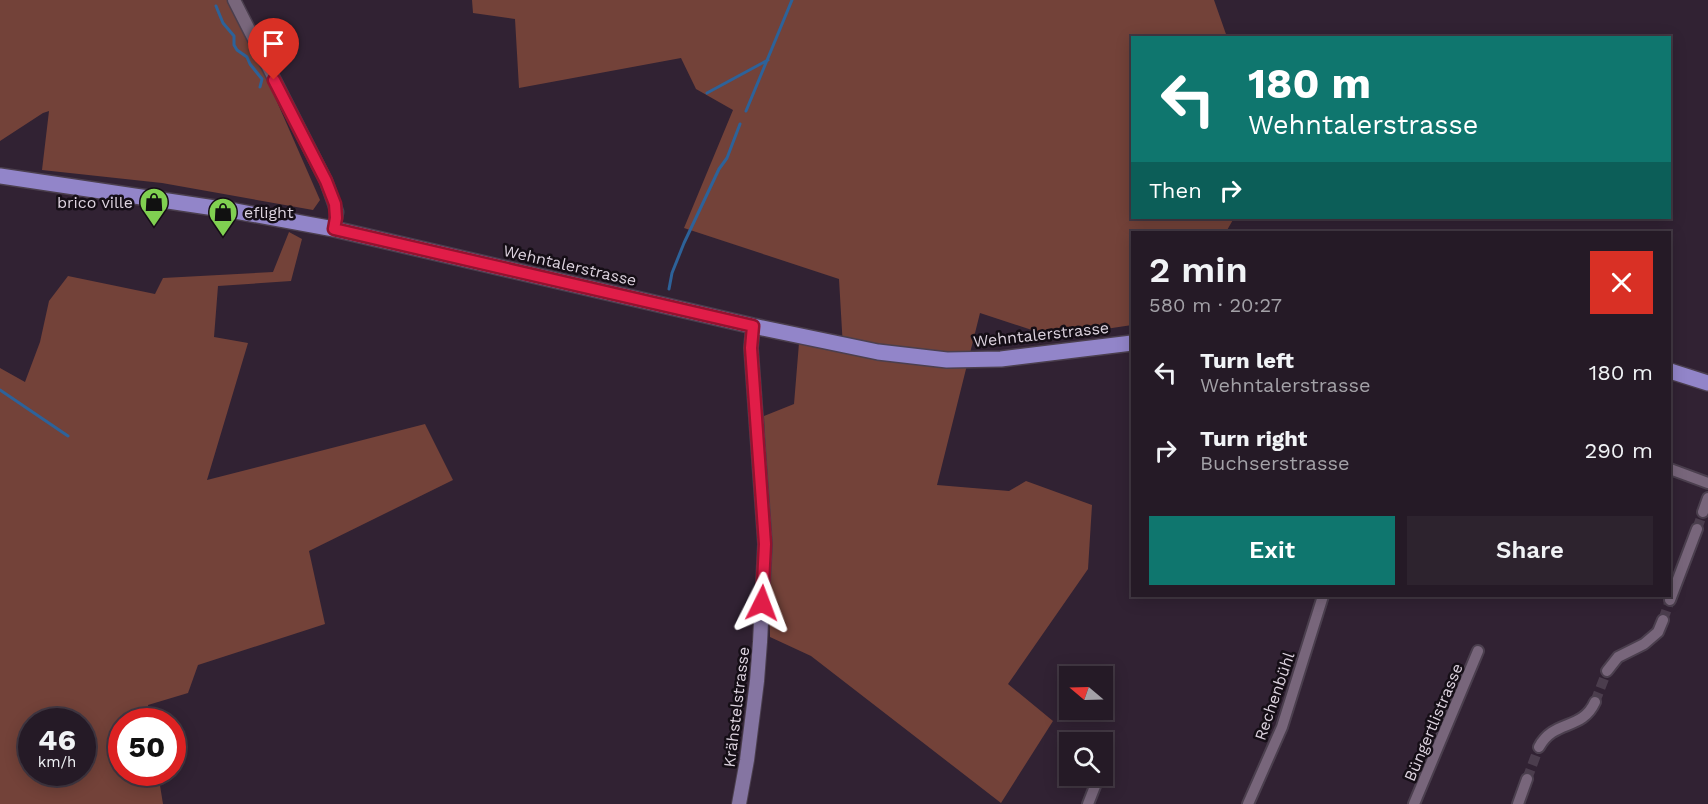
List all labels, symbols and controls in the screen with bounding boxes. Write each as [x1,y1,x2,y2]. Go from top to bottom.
pin [248,18,299,80]
icon: arrive [257,27,290,60]
text: 180 m [1248,59,1371,108]
icon: left [1149,60,1227,138]
text: Wehntalerstrasse [1248,109,1478,141]
icon: right [1214,174,1247,207]
text: Then [1149,178,1202,203]
shop icon: brico ville [138,186,170,228]
place label: brico ville [57,193,133,212]
shop icon: eflight [207,196,239,238]
place label: eflight [244,203,294,222]
street label: Wehntalerstrasse [501,241,638,290]
text: 2 min [1149,249,1248,291]
button: close [1590,251,1653,314]
text: 580 m · 20:27 [1149,293,1282,317]
street label: Wehntalerstrasse [972,318,1110,351]
text: Turn left [1200,348,1294,373]
icon: left [1149,356,1182,389]
text: 180 m [1589,360,1653,385]
text: Wehntalerstrasse [1200,373,1371,397]
text: Turn right [1200,426,1307,451]
icon: right [1149,434,1182,467]
text: 290 m [1584,438,1653,463]
text: Buchserstrasse [1200,451,1350,475]
button: Exit [1149,516,1395,585]
button: Share [1407,516,1653,585]
position arrow [730,571,794,635]
street label: Krähstelstrasse [720,646,753,769]
street label: Rechenbühl [1250,649,1299,743]
street label: Büngertlistrasse [1400,660,1467,784]
north arrow [1059,666,1113,720]
map controls [1059,666,1113,786]
speed limit sign: 50 [108,708,186,786]
text: 46 [38,722,76,757]
button: search [1059,732,1113,786]
text: km/h [38,753,76,771]

